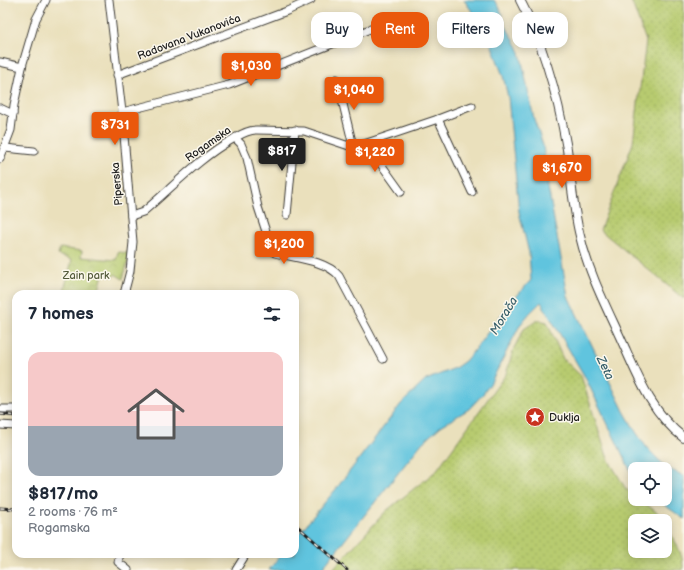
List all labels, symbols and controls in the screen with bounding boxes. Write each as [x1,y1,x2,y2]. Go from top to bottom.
street label: Radovana Vukanovića [136,11,242,63]
chip: Buy [311,12,363,48]
chip: Rent [371,12,429,48]
chip: Filters [437,12,504,48]
chip: New [512,12,568,48]
pin: $1,030 [218,53,284,87]
text: $1,030 [231,58,271,74]
pin: $1,040 [321,77,387,111]
text: $1,040 [334,82,374,98]
pin: $731 [91,112,139,146]
text: $731 [101,117,129,133]
street label: Rogamska [183,124,233,164]
pin: $817 [258,138,306,172]
pin: $1,220 [342,139,408,173]
text: $817 [267,143,297,159]
text: $1,220 [355,144,395,160]
pin: $1,670 [529,155,595,189]
text: $1,670 [542,160,582,176]
street label: Piperska [109,162,125,206]
pin: $1,200 [251,231,317,265]
text: $1,200 [264,236,304,252]
park label: Zain park [62,269,110,282]
water label: Morača [487,294,521,338]
icon: filters [261,303,283,325]
text: 7 homes [28,304,94,324]
water label: Zeta [592,353,617,382]
icon: home [120,378,192,450]
place icon: Duklja [524,406,546,428]
place label: Duklja [549,411,580,424]
map controls [628,462,672,558]
button: locate [628,462,672,506]
text: $817/mo [28,484,98,504]
text: 2 rooms · 76 m² [28,504,118,520]
button: layers [628,514,672,558]
text: Rogamska [28,520,90,536]

